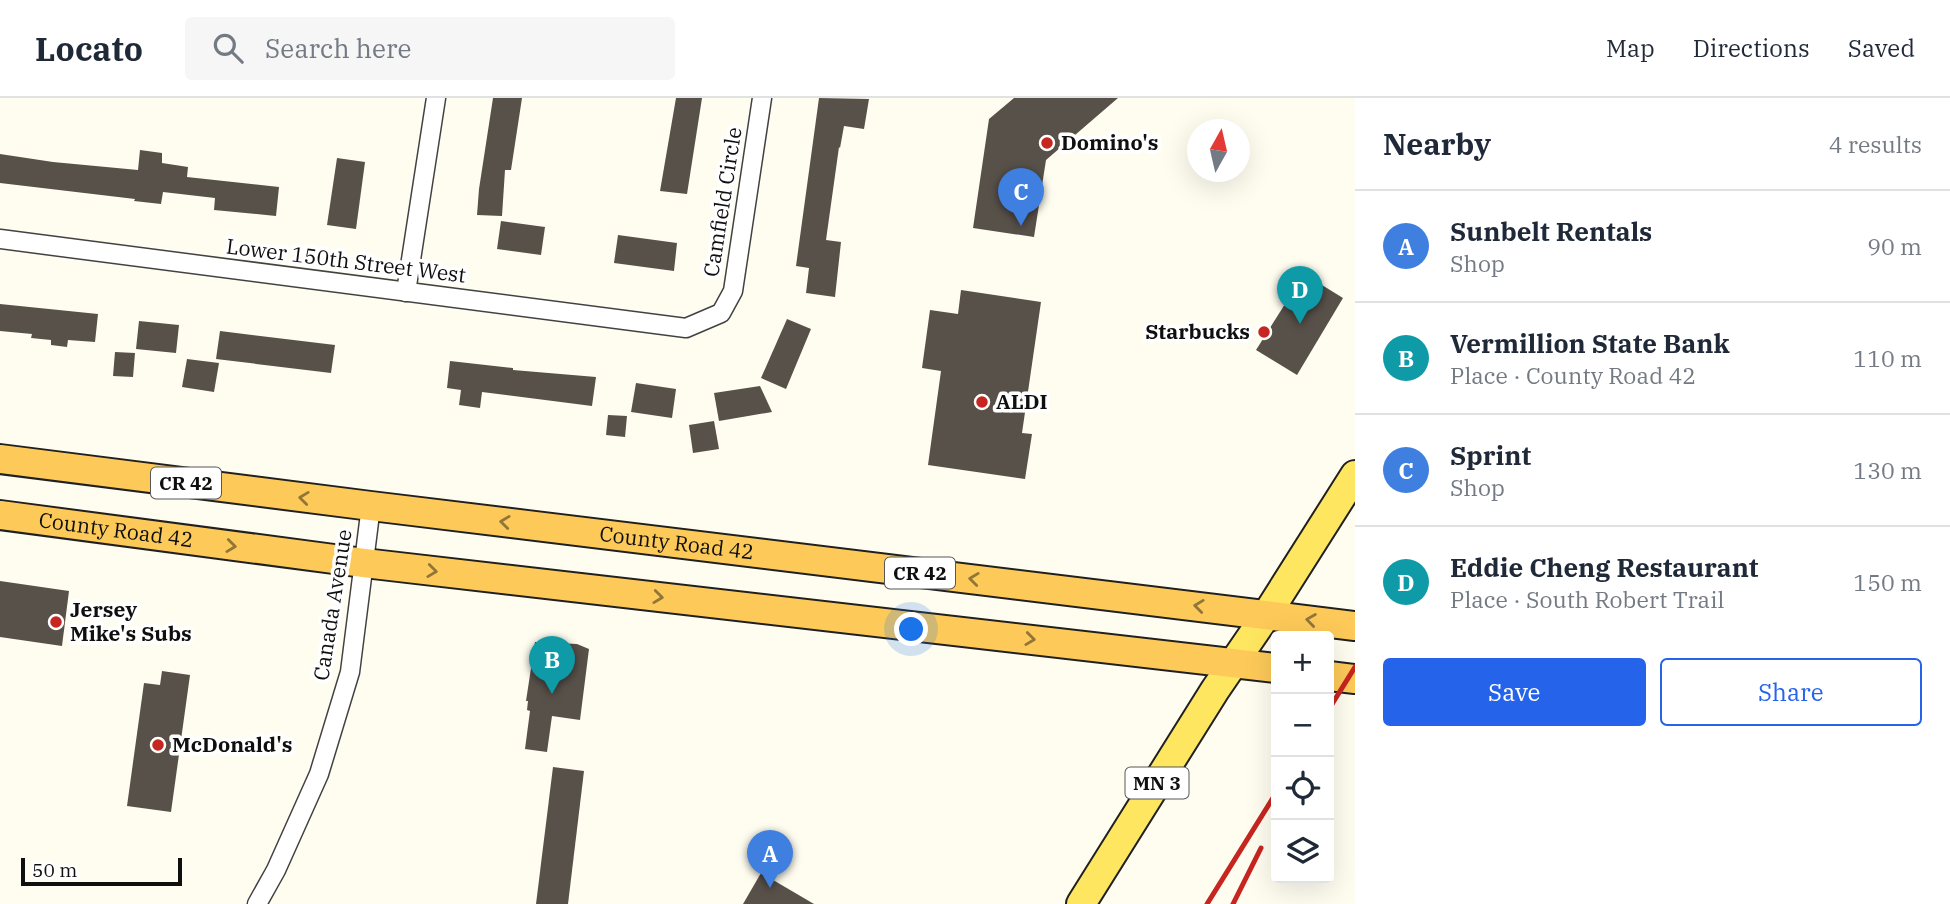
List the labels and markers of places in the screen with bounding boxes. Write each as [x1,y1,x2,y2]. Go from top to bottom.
place label: Domino's [1061,128,1158,156]
marker: Domino's [1039,135,1055,151]
pin: C [998,168,1044,226]
pin: D [1277,266,1323,324]
place label: Starbucks [1145,317,1250,345]
marker: Starbucks [1256,324,1272,340]
place label: ALDI [996,387,1048,415]
marker: ALDI [974,394,990,410]
place label: Jersey Mike's Subs [70,595,192,647]
marker: Jersey Mike's Subs [48,614,64,630]
pin: B [529,636,575,694]
place label: McDonald's [172,730,292,758]
marker: McDonald's [150,737,166,753]
pin: A [747,830,793,888]

